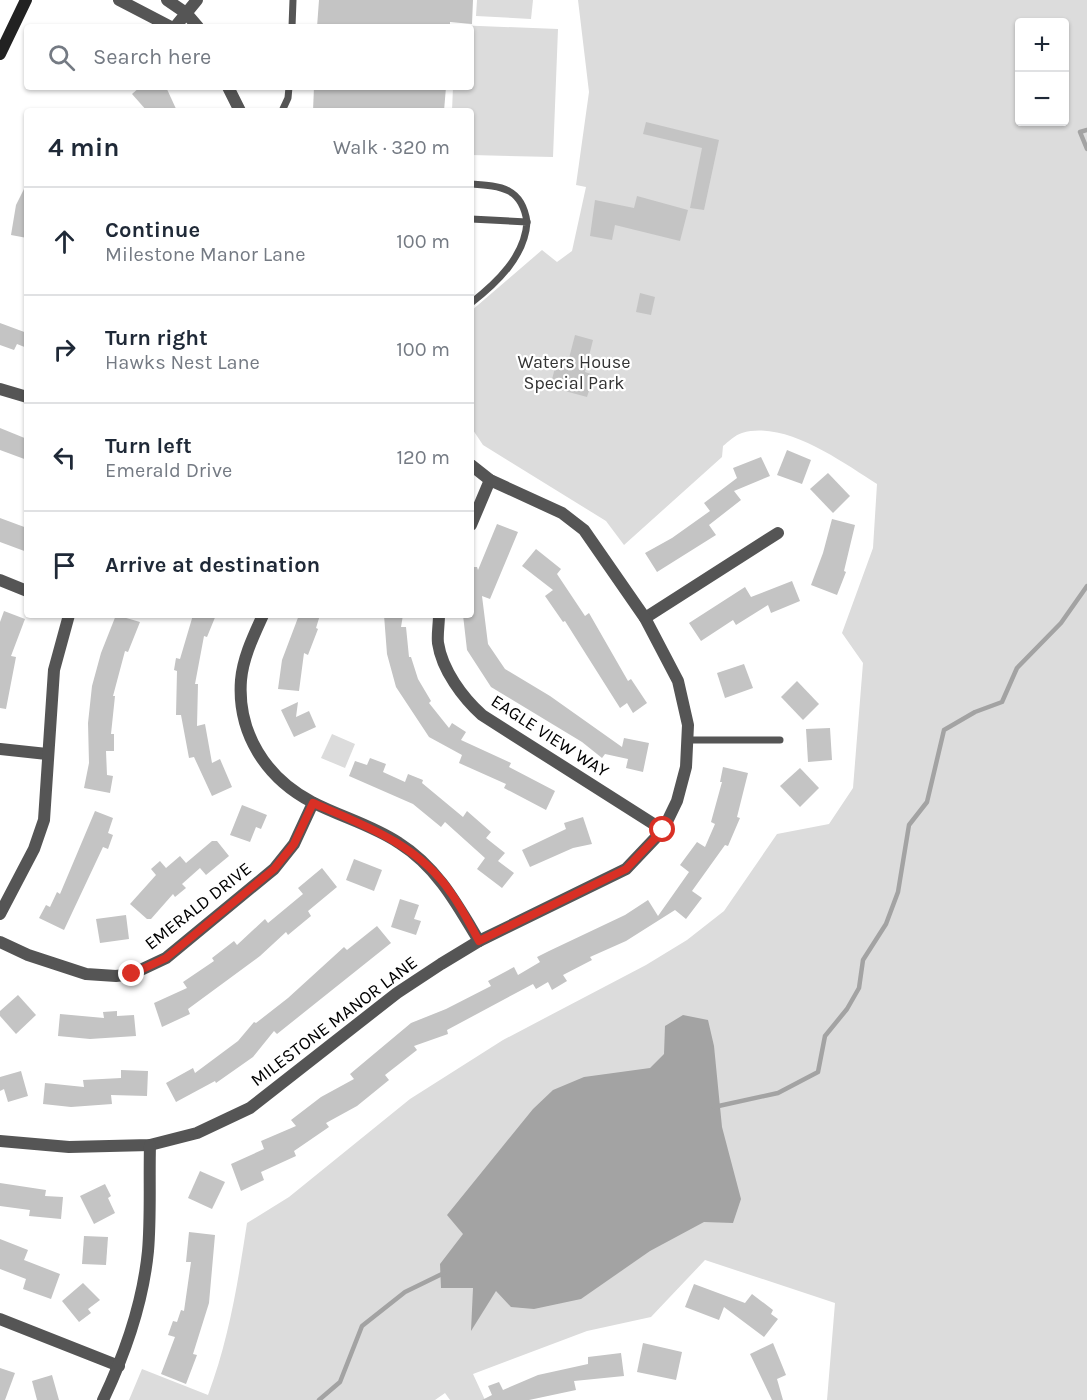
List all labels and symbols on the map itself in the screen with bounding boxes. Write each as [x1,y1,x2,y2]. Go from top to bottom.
park label: Waters House Special Park [517,351,631,394]
street label: EAGLE VIEW WAY [487,690,613,782]
route start [649,816,675,842]
street label: EMERALD DRIVE [140,857,256,955]
street label: MILESTONE MANOR LANE [246,951,422,1091]
route end [118,960,144,986]

